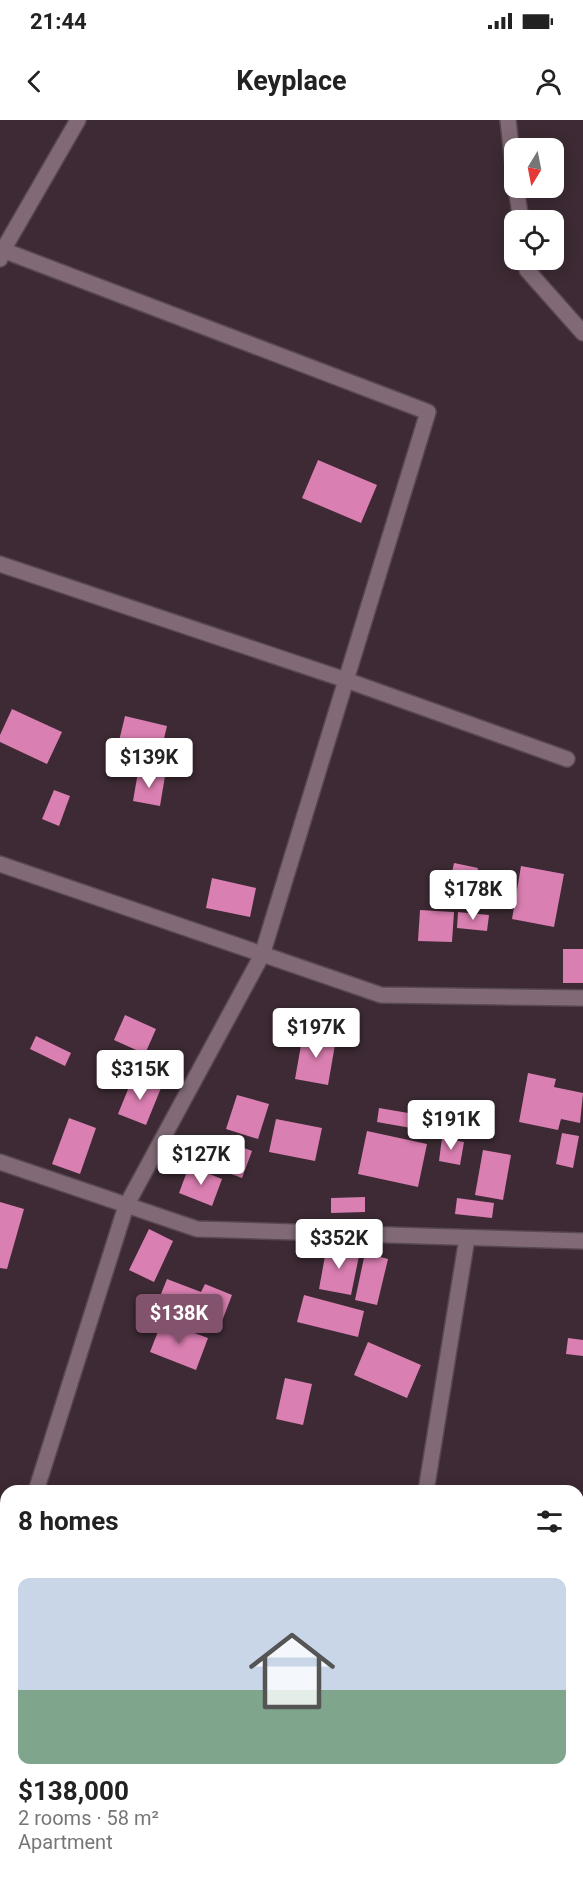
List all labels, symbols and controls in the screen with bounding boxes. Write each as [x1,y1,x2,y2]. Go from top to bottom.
text: 21:44 [30,9,87,34]
icon: back [18,65,51,98]
text: Keyplace [236,65,347,97]
icon: person [532,65,565,98]
north arrow [504,138,564,198]
map controls [504,138,564,270]
button: locate [504,210,564,270]
pin: $139K [107,738,191,789]
text: $139K [120,745,178,769]
pin: $178K [431,870,515,921]
text: $178K [444,877,502,901]
pin: $197K [274,1008,358,1059]
text: $197K [287,1015,345,1039]
pin: $315K [98,1050,182,1101]
text: $315K [111,1057,169,1081]
pin: $191K [409,1100,493,1151]
text: $191K [422,1107,480,1131]
pin: $127K [159,1135,243,1186]
text: $127K [172,1142,230,1166]
pin: $352K [297,1219,381,1270]
text: $352K [310,1226,368,1250]
pin: $138K [137,1294,221,1345]
text: $138K [150,1301,208,1325]
icon: filters [533,1505,566,1538]
text: 8 homes [18,1506,119,1536]
icon: home [238,1617,346,1725]
text: $138,000 [18,1776,129,1806]
text: 2 rooms · 58 m² [18,1806,159,1830]
text: Apartment [18,1830,113,1854]

